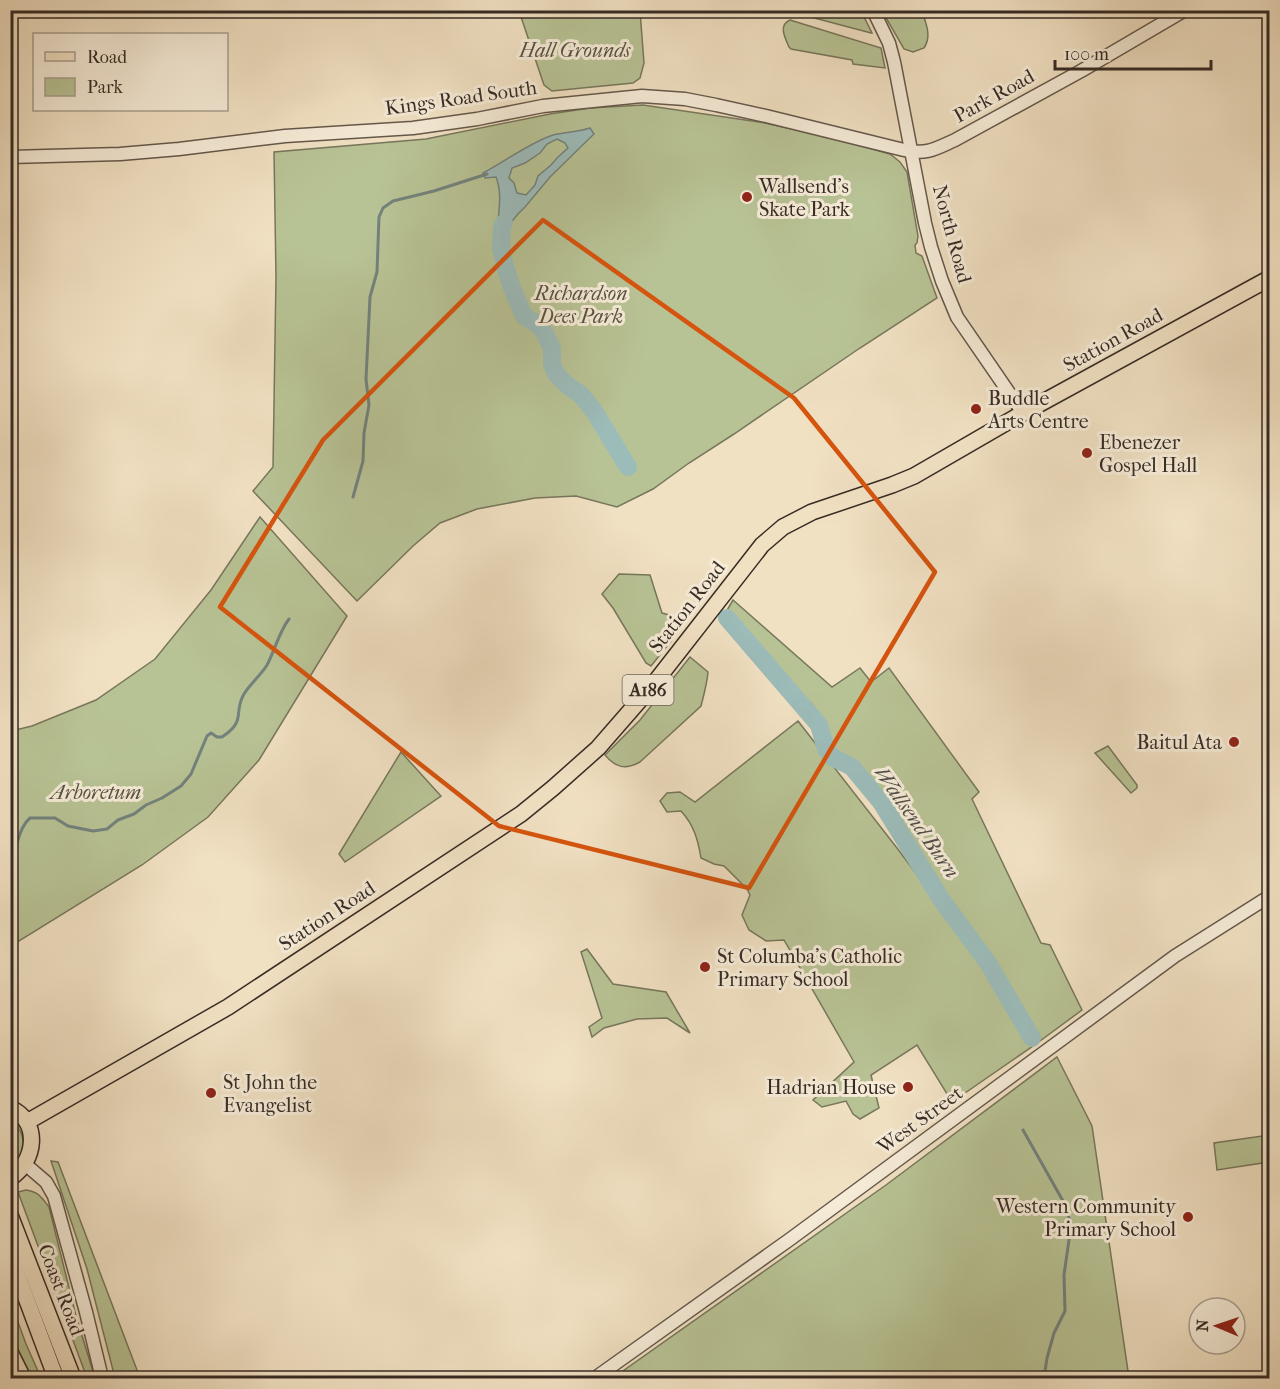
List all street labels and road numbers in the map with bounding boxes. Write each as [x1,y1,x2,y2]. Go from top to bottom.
street label: Park Road [950,64,1039,128]
street label: Kings Road South [384,76,539,120]
street label: North Road [928,182,976,287]
street label: Station Road [1059,303,1168,377]
street label: Station Road [644,556,731,657]
road number: A186 [622,675,674,705]
street label: Station Road [275,876,380,956]
street label: West Street [872,1081,967,1159]
street label: Coast Road [33,1241,89,1340]

